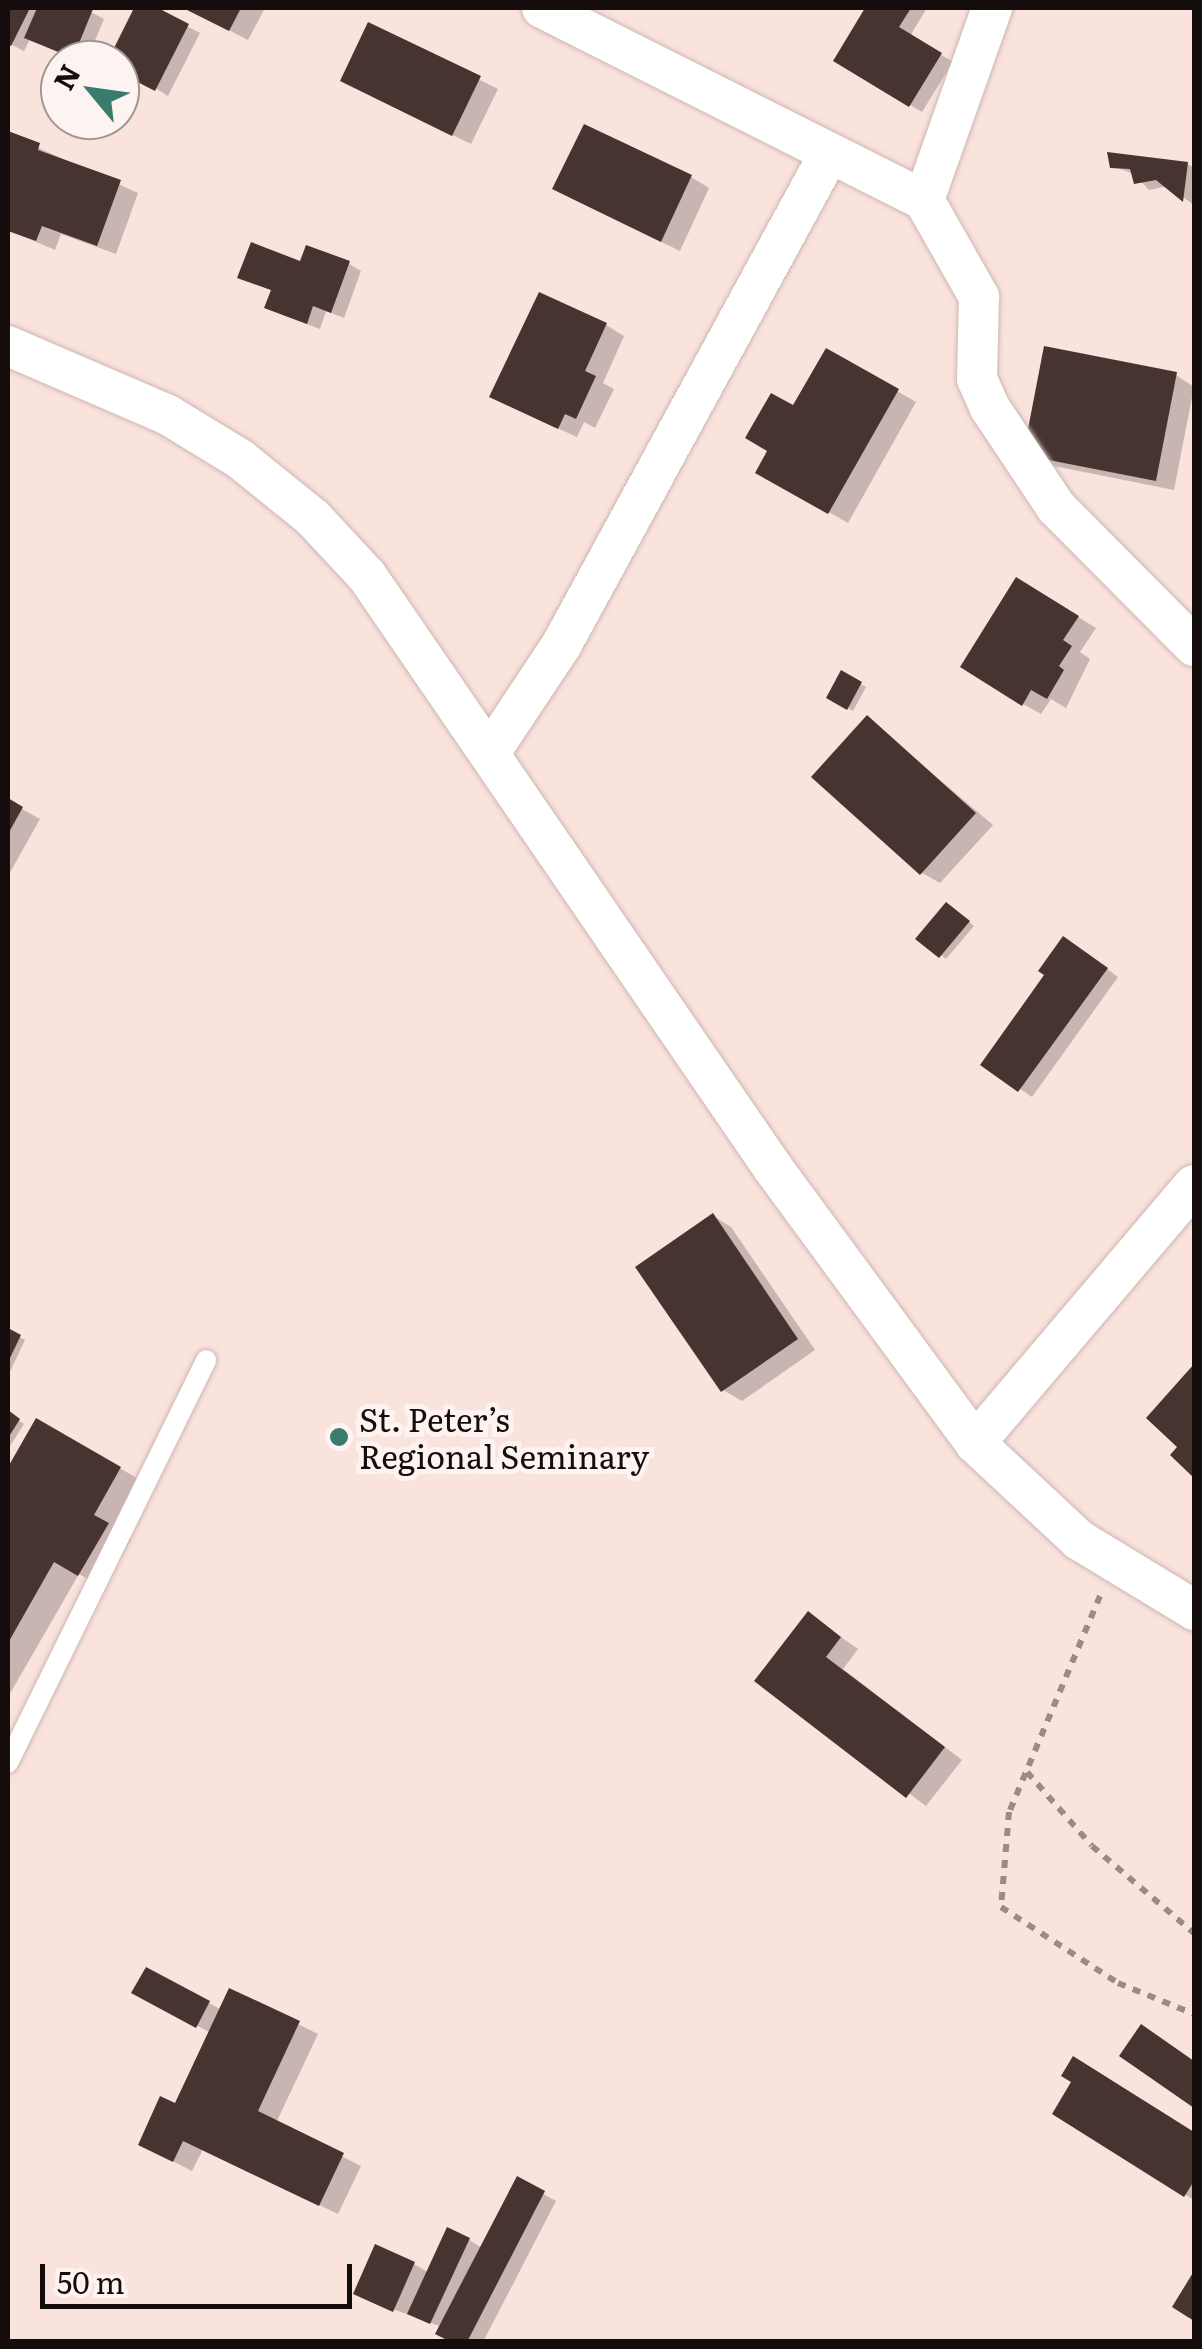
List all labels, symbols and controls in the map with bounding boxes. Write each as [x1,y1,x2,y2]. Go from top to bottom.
north arrow [40,40,140,140]
text: N [41,56,90,97]
place label: St. Peter’s Regional Seminary [359,1400,649,1475]
marker: St. Peter’s Regional Seminary [328,1426,350,1448]
scale bar [45,2244,358,2306]
text: 50 m [57,2259,125,2303]

